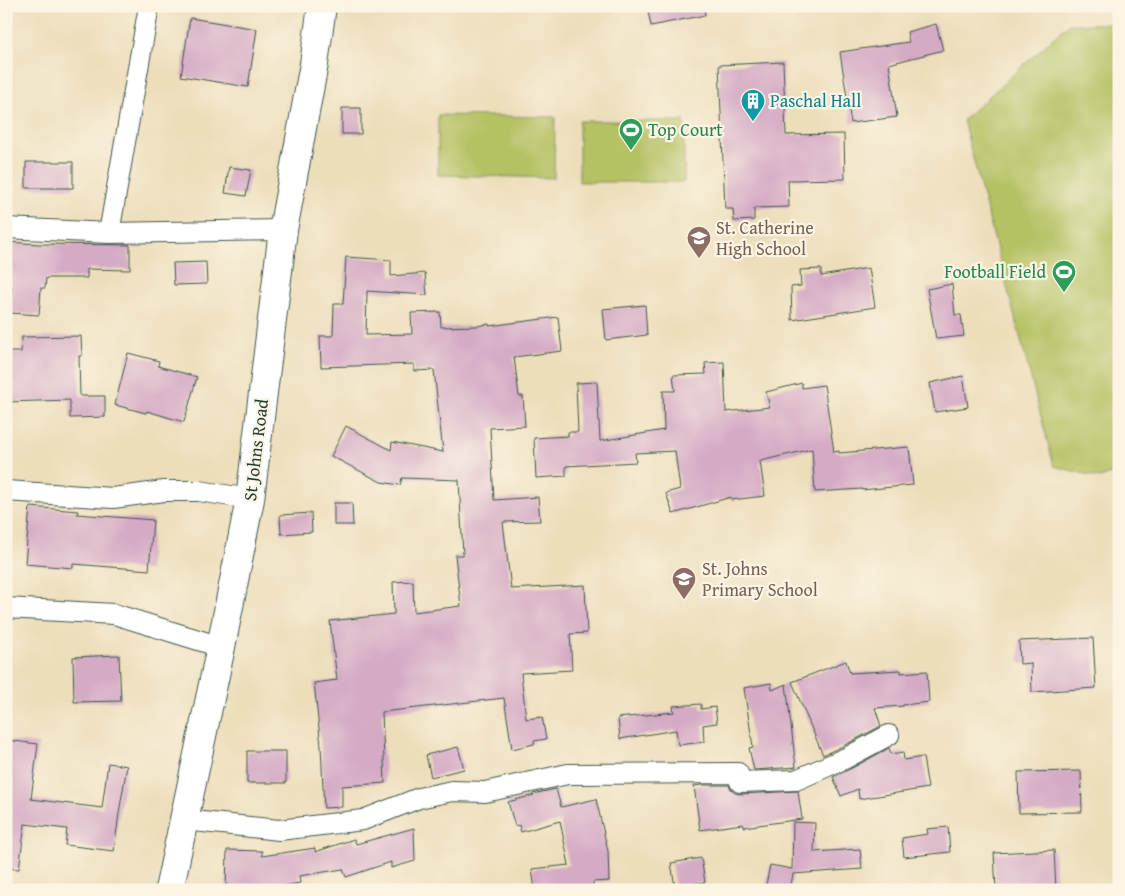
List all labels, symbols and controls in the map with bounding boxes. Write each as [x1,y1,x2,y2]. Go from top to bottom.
place label: Paschal Hall [770,87,861,114]
building icon: Paschal Hall [740,88,766,122]
place label: Top Court [648,116,723,143]
sports icon: Top Court [618,117,644,151]
place label: St. Catherine High School [716,214,814,262]
school or university icon: St. Catherine High School [686,225,712,259]
place label: Football Field [944,258,1046,285]
sports icon: Football Field [1051,259,1077,293]
street label: St Johns Road [236,397,275,503]
place label: St. Johns Primary School [702,555,818,603]
school or university icon: St. Johns Primary School [671,566,697,600]

